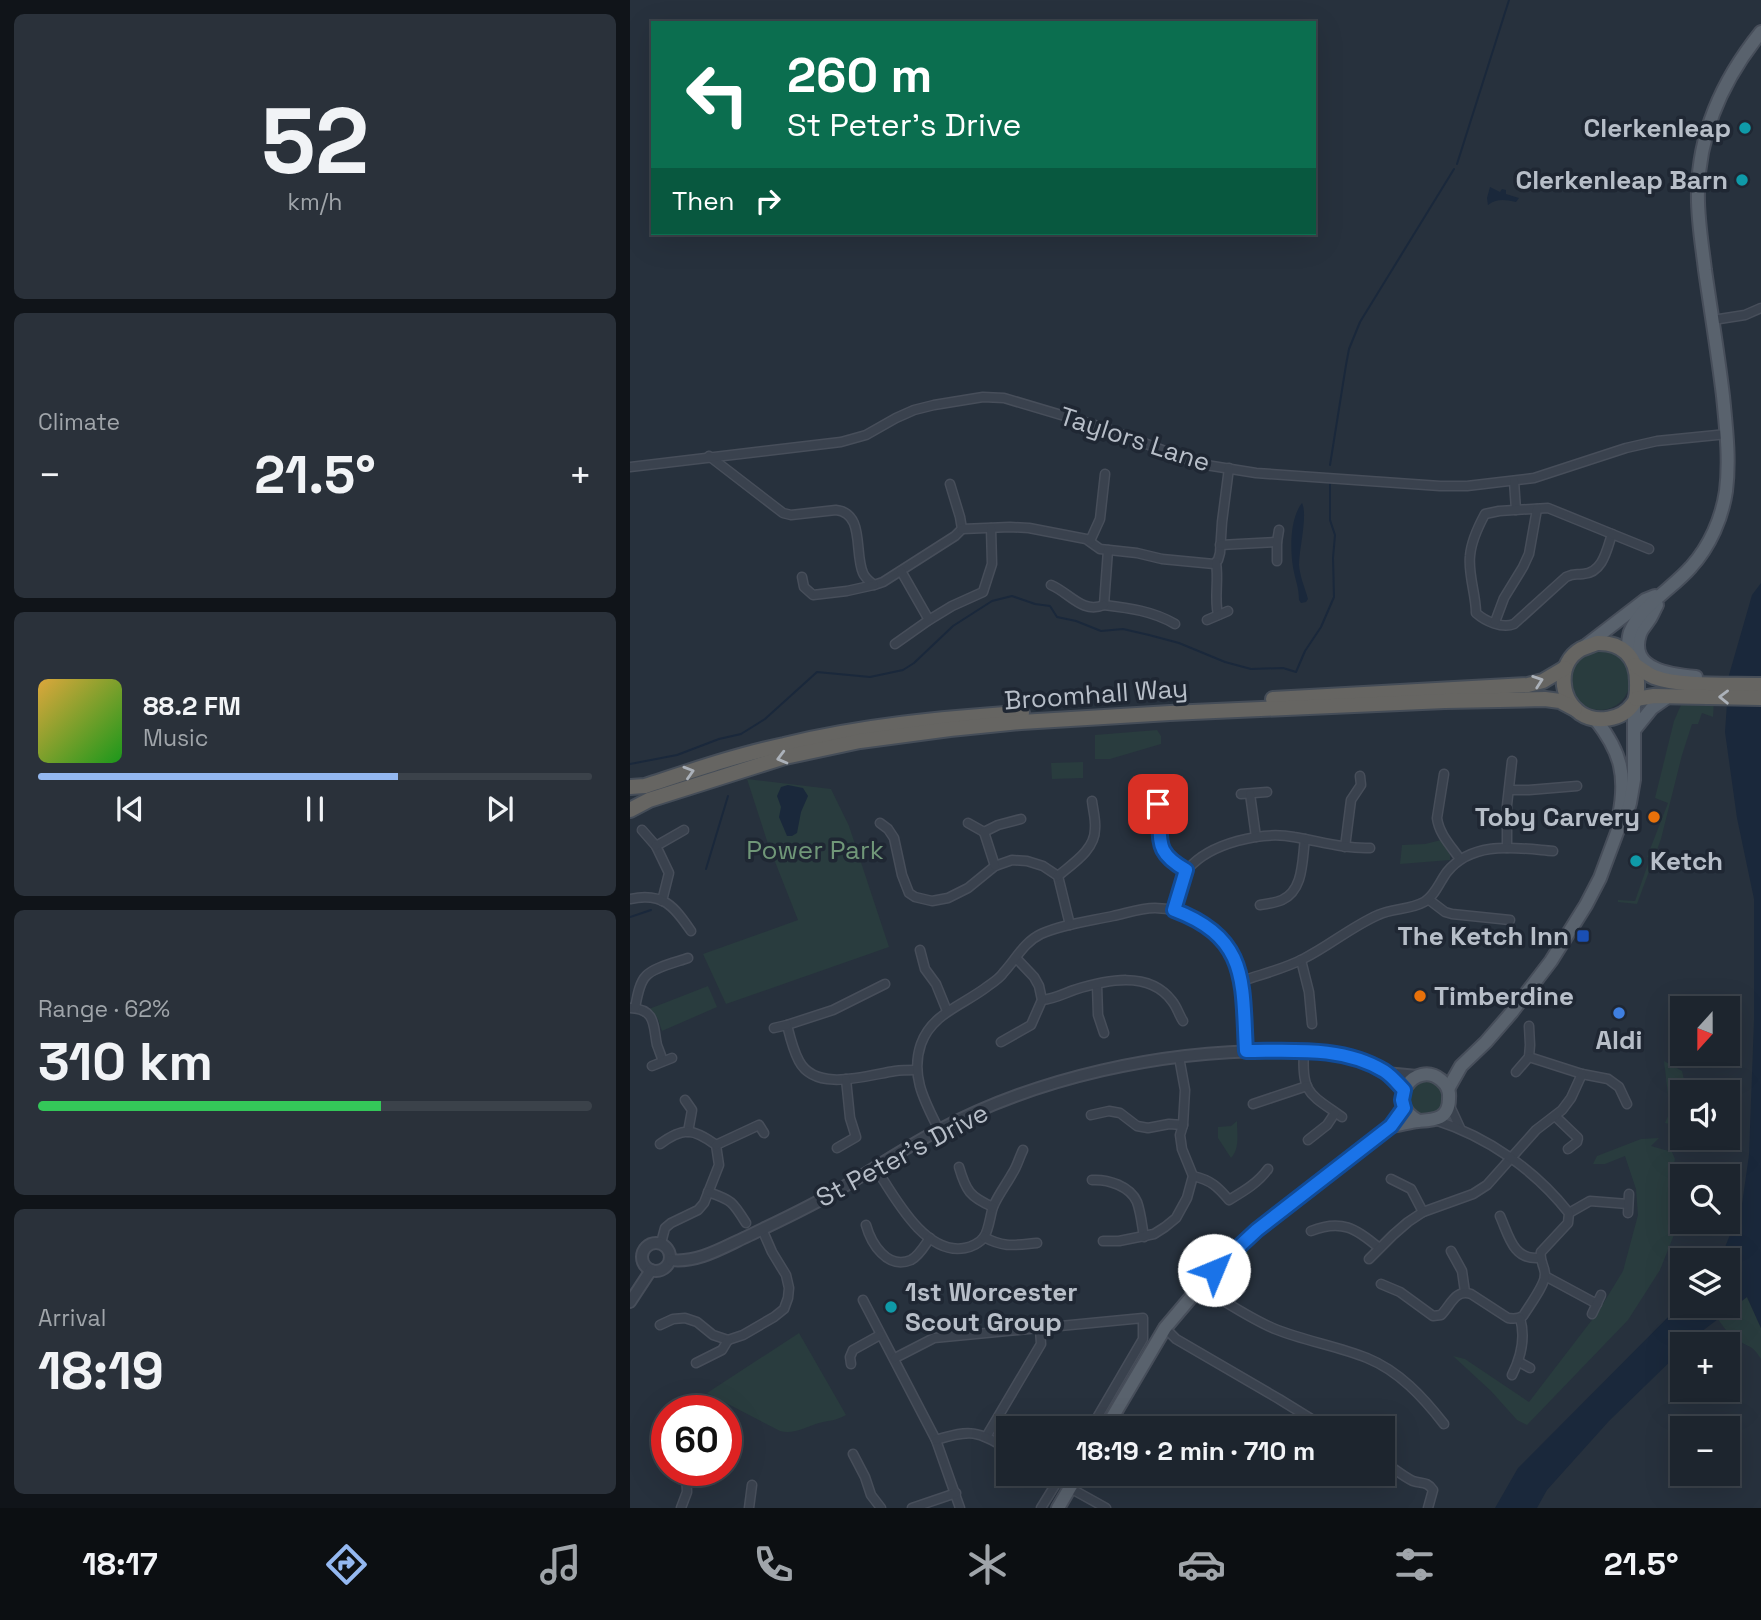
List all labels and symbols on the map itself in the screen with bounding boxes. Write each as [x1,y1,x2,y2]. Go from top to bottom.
place label: Clerkenleap [1584,111,1731,145]
marker: Clerkenleap [1737,120,1753,136]
place label: Clerkenleap Barn [1515,163,1728,197]
marker: Clerkenleap Barn [1734,172,1750,188]
street label: Taylors Lane [1055,399,1215,479]
street label: Broomhall Way [1003,671,1189,717]
one-way arrow [1531,675,1543,690]
one-way arrow [1718,689,1729,705]
one-way arrow [776,750,788,764]
one-way arrow [683,765,695,780]
pin [1128,774,1188,834]
place label: Toby Carvery [1475,800,1640,834]
marker: Toby Carvery [1646,809,1662,825]
park label: Power Park [746,833,884,867]
place label: Ketch [1650,844,1723,878]
marker: Ketch [1628,853,1644,869]
place label: The Ketch Inn [1397,919,1569,953]
marker: The Ketch Inn [1575,928,1591,944]
place label: Timberdine [1434,979,1574,1013]
marker: Timberdine [1412,988,1428,1004]
north arrow [1670,996,1740,1066]
marker: Aldi [1611,1005,1627,1021]
place label: Aldi [1596,1023,1642,1057]
street label: St Peter's Drive [810,1095,994,1215]
position arrow [1177,1233,1251,1307]
place label: 1st Worcester Scout Group [905,1275,1078,1339]
marker: 1st Worcester Scout Group [883,1299,899,1315]
speed limit sign: 60 [651,1395,742,1486]

